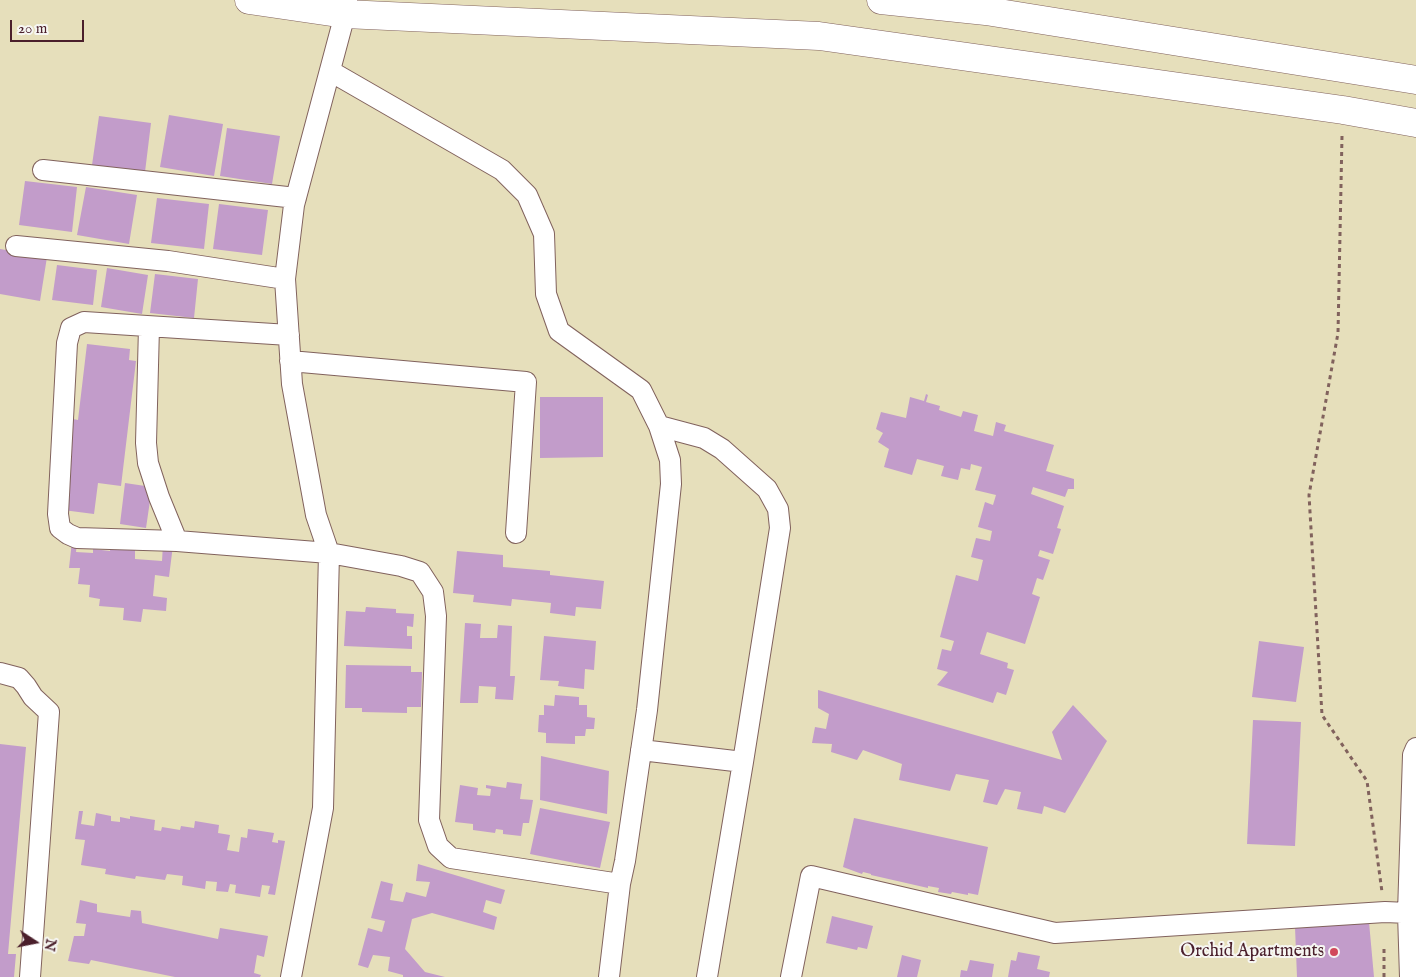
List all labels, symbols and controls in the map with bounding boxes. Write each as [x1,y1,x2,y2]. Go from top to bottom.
scale bar [12,10,86,42]
text: 20 m [18,19,47,38]
north arrow [10,917,60,967]
text: N [40,937,60,953]
place label: Orchid Apartments [1180,941,1324,963]
marker: Orchid Apartments [1328,946,1340,958]

